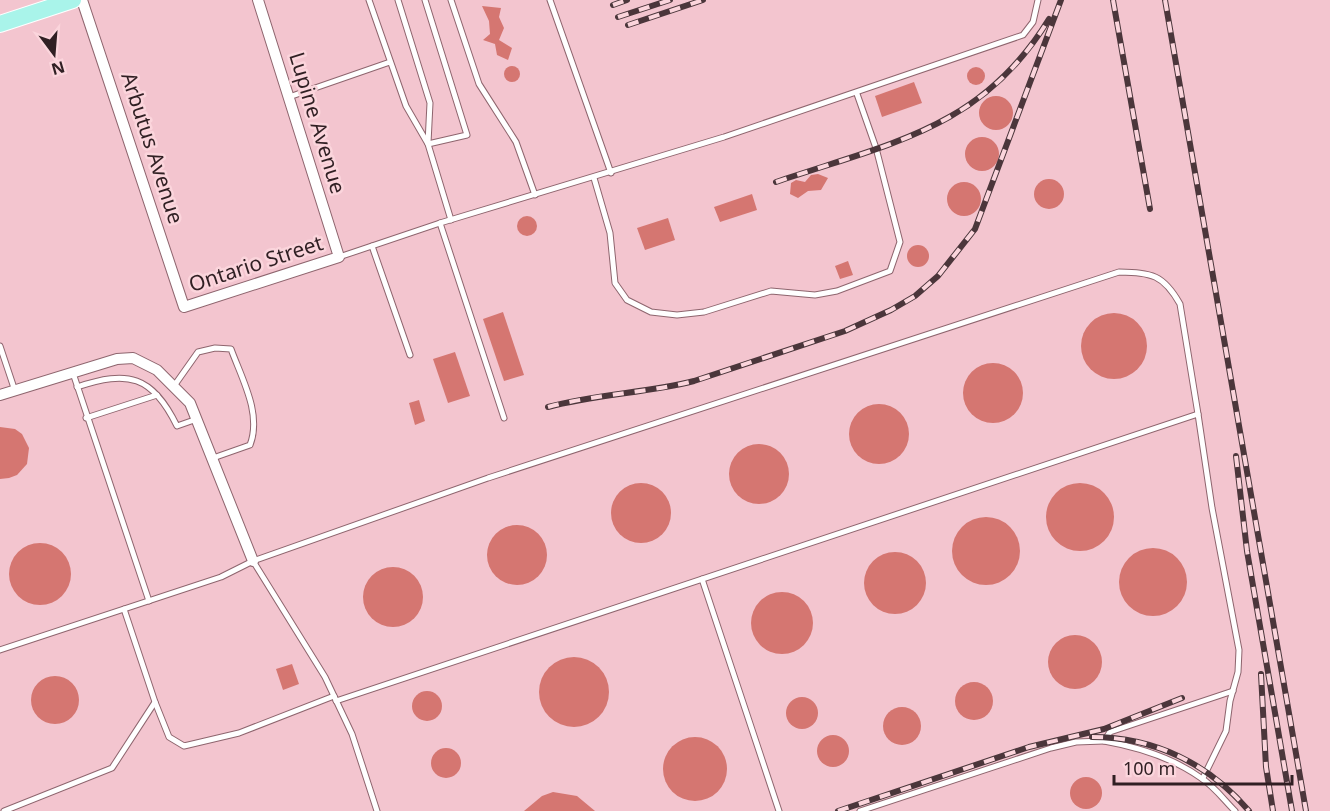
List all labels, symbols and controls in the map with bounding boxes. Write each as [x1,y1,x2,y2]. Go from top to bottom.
north arrow [24,24,84,84]
street label: Lupine Avenue [283,49,353,197]
text: N [49,56,67,81]
street label: Arbutus Avenue [115,68,191,227]
street label: Ontario Street [185,228,327,298]
scale bar [1114,748,1292,786]
text: 100 m [1123,756,1175,780]

